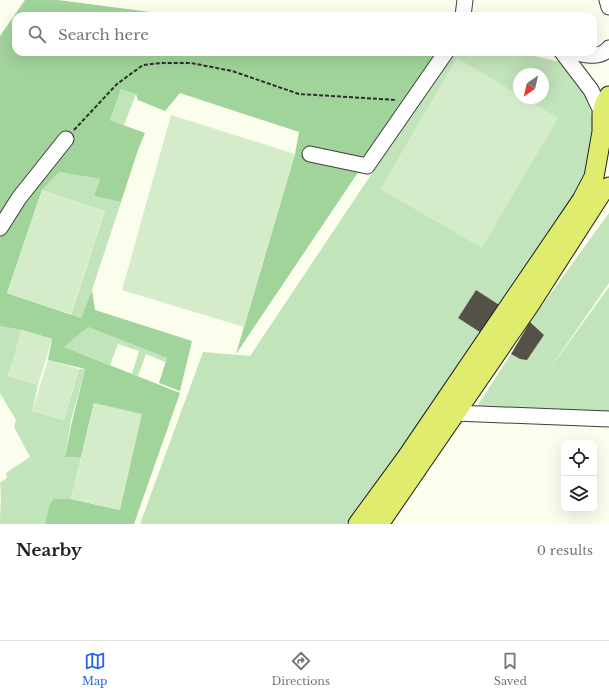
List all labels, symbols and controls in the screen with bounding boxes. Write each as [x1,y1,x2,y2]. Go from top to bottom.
search box [12,12,597,56]
icon: search [26,23,48,45]
text: Search here [58,25,149,44]
north arrow [513,68,549,104]
map controls [561,440,597,512]
button: locate [561,440,597,476]
button: layers [561,476,597,512]
text: Nearby [16,540,82,561]
text: 0 results [537,542,593,559]
tab: Map [82,650,108,688]
tab: Directions [271,650,330,688]
tab: Saved [494,650,527,688]

